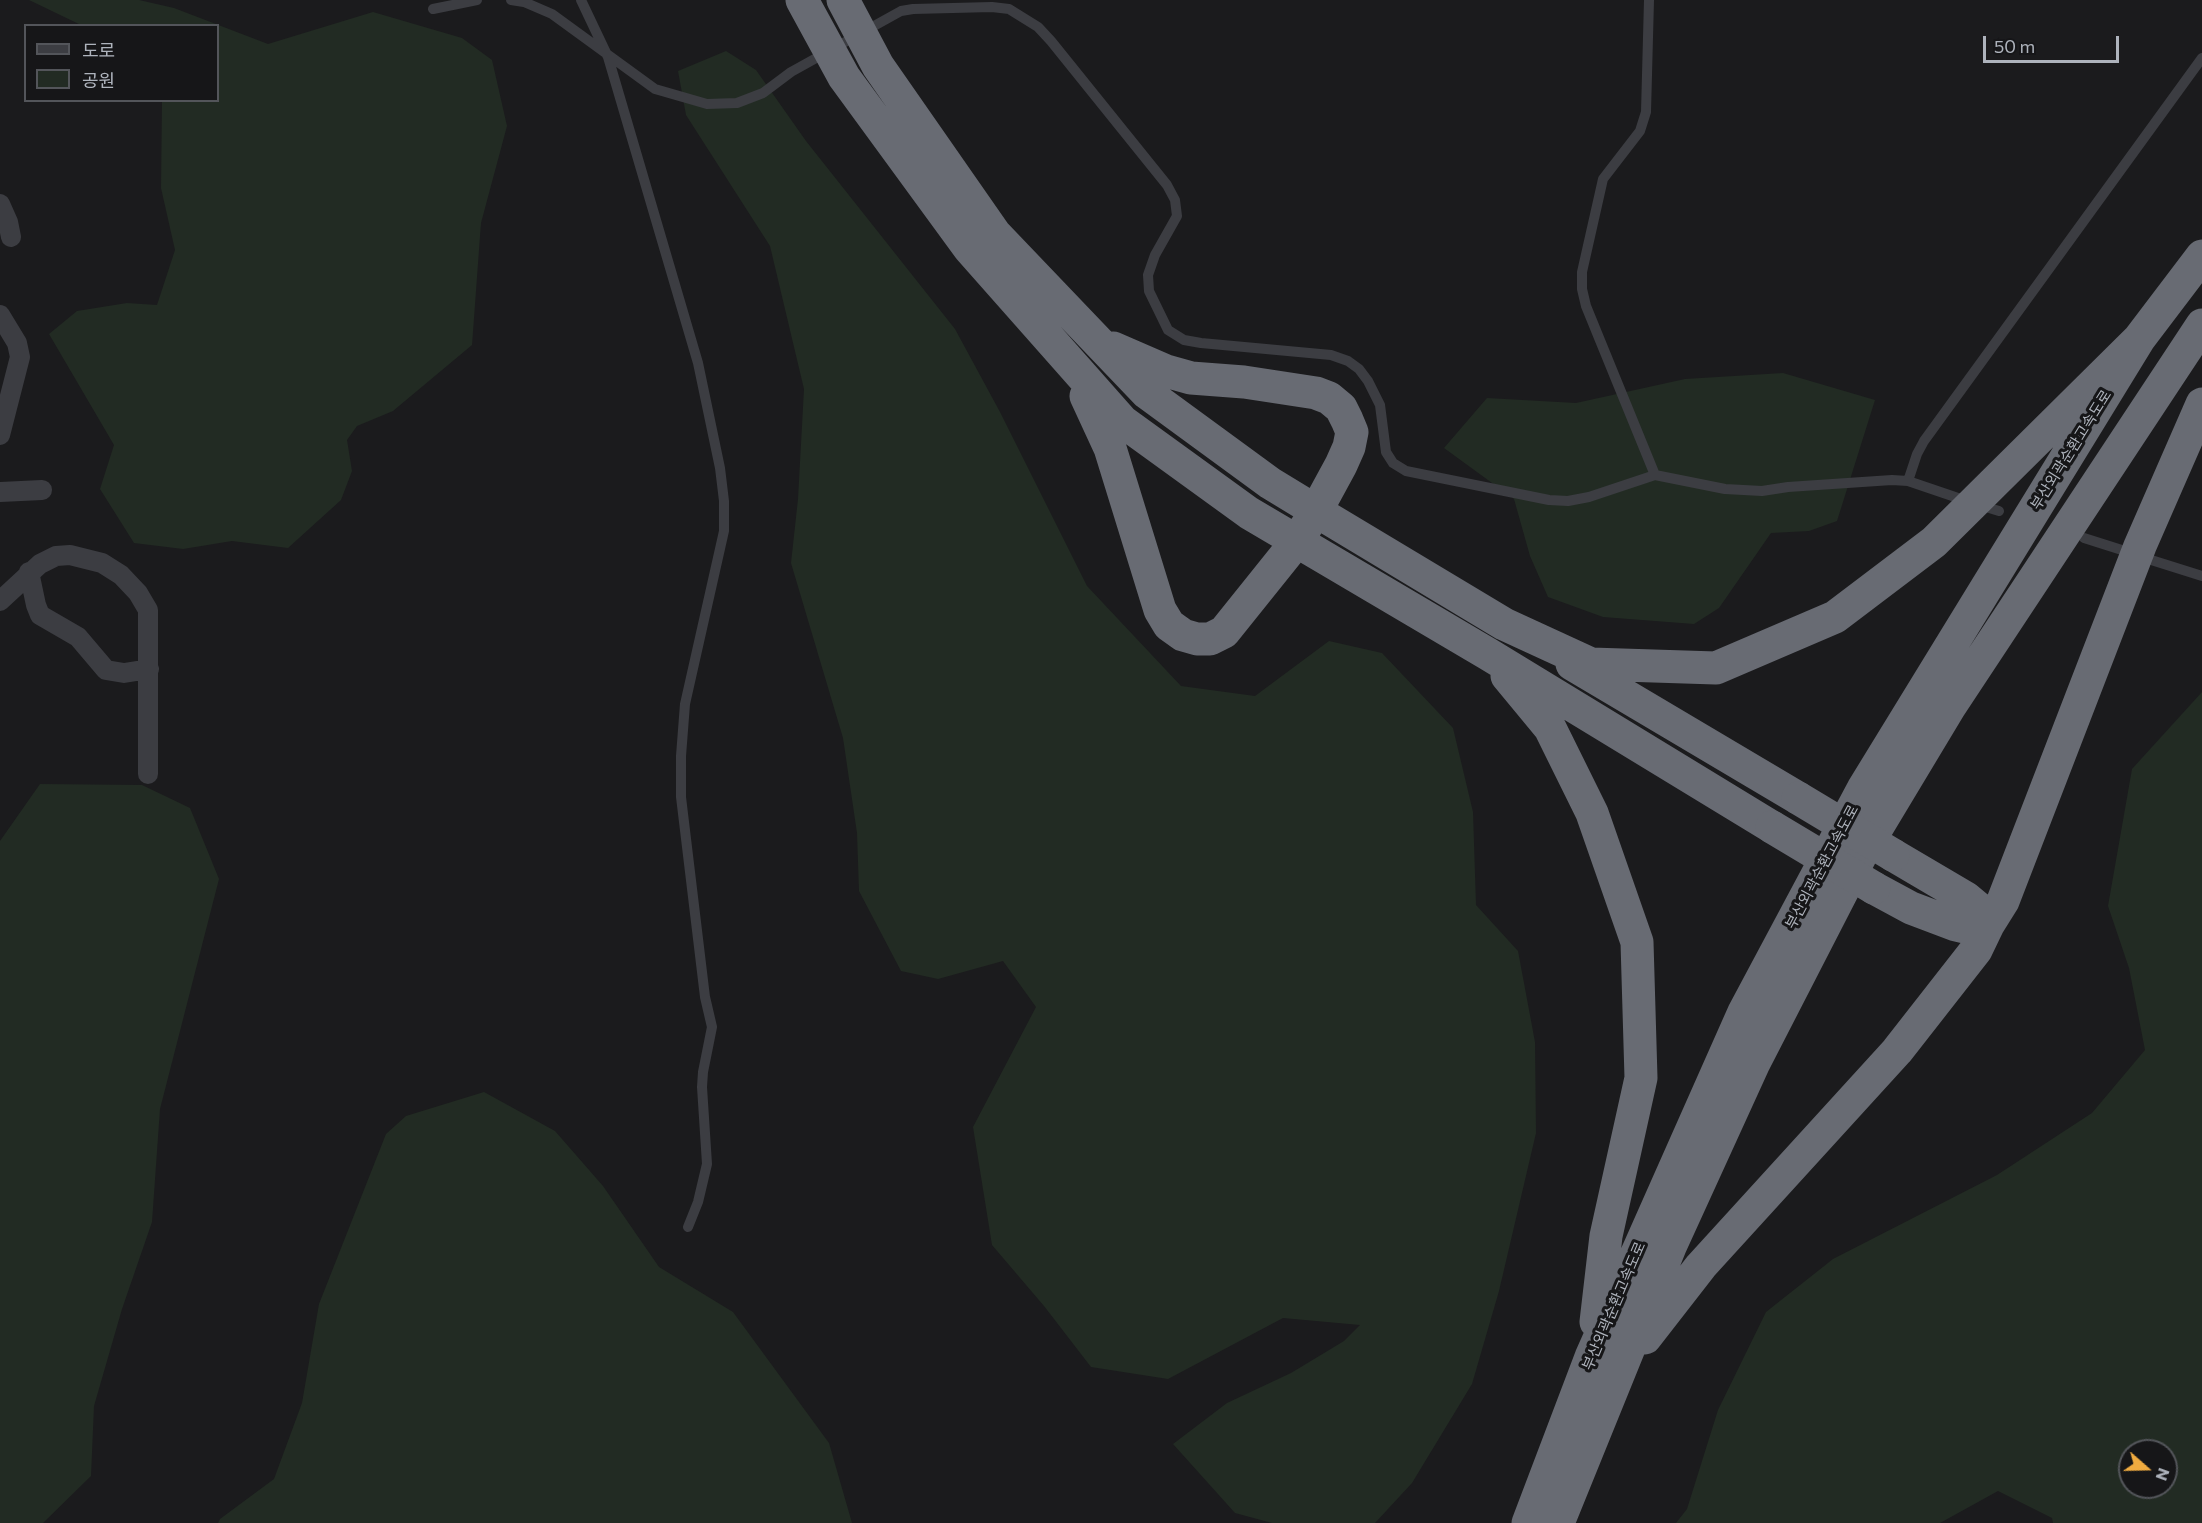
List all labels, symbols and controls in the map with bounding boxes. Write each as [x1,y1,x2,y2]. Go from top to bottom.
legend [24,24,219,102]
scale bar [1986,24,2122,62]
text: 50 m [1994,35,2035,57]
text: 도로 [82,39,115,61]
text: 공원 [82,69,115,91]
street label: 부산외곽순환고속도로 [2027,387,2115,513]
street label: 부산외곽순환고속도로 [1782,802,1862,932]
street label: 부산외곽순환고속도로 [1579,1239,1649,1373]
north arrow [2118,1439,2178,1499]
text: N [2153,1466,2174,1484]

